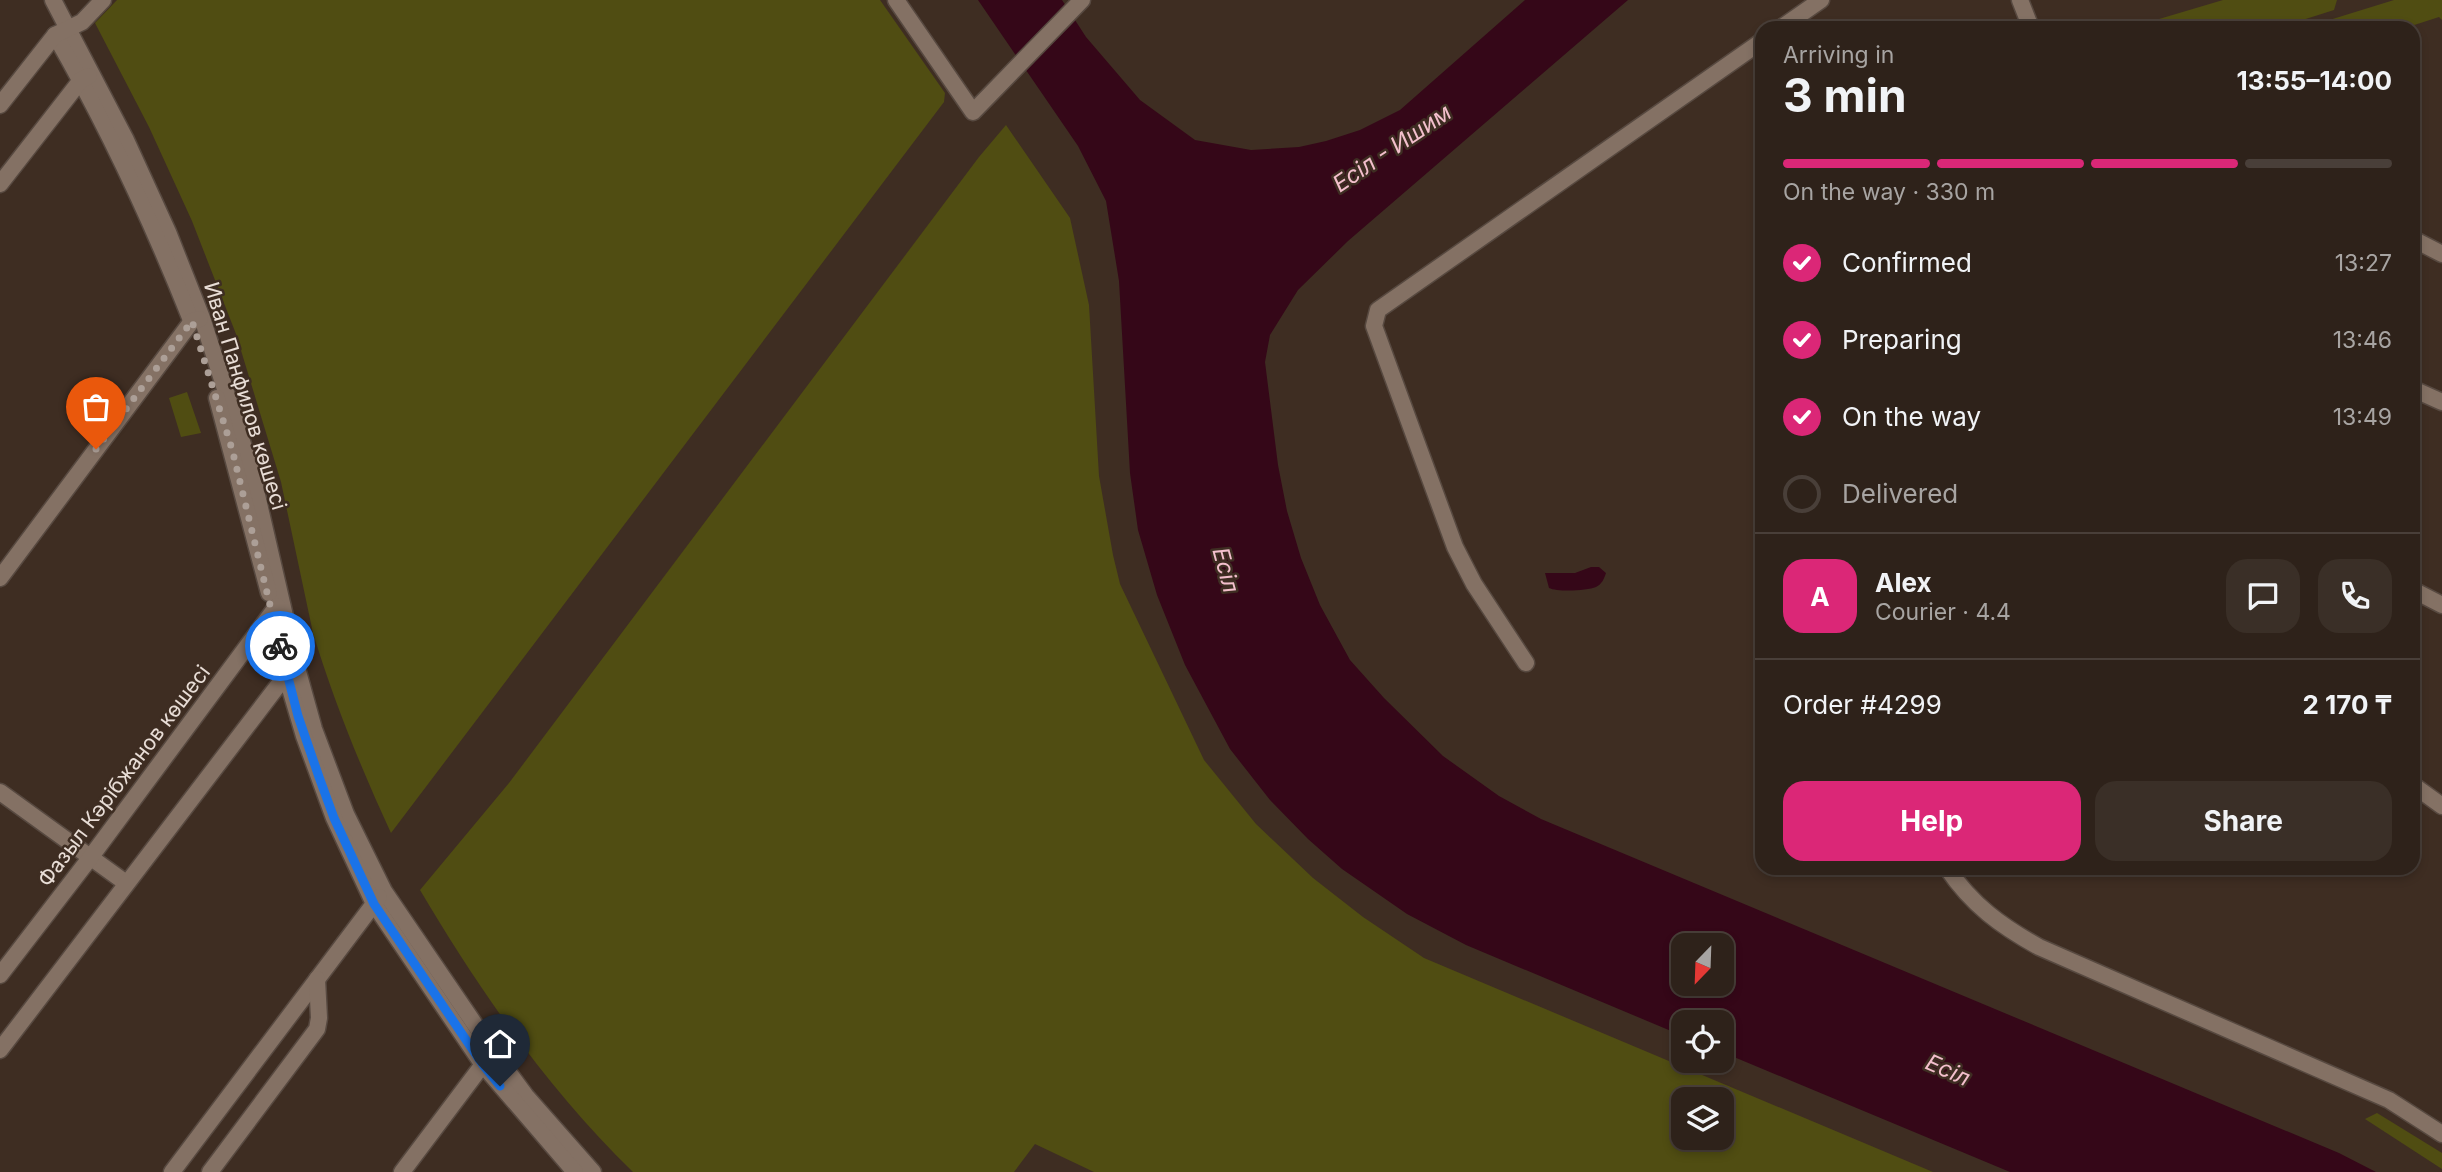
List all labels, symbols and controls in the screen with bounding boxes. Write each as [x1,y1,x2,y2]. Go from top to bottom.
text: Arriving in [1783,41,1894,69]
text: 13:55–14:00 [2237,65,2392,96]
text: 3 min [1783,67,1907,123]
water label: Есіл - Ишим [1327,98,1457,198]
text: On the way · 330 m [1783,178,1995,206]
icon: check [1783,244,1821,282]
text: Confirmed [1842,247,1972,278]
text: 13:27 [2335,249,2392,277]
street label: Иван Панфилов көшесі [199,279,292,513]
icon: check [1783,321,1821,359]
text: Preparing [1842,324,1962,355]
text: 13:46 [2333,326,2392,354]
pin [66,377,126,449]
icon: bag [77,388,115,426]
icon: check [1783,398,1821,436]
text: On the way [1842,401,1981,432]
text: 13:49 [2333,403,2392,431]
text: Delivered [1842,478,1958,509]
water label: Есіл [1207,544,1245,596]
button: chat [2226,559,2300,633]
button: phone [2318,559,2392,633]
text: Alex [1875,567,1932,598]
text: A [1810,581,1830,612]
text: Courier · 4.4 [1875,598,2011,626]
courier [245,611,315,681]
icon: bike [261,627,299,665]
street label: Фазыл Кәрібжанов көшесі [32,660,215,891]
text: Order #4299 [1783,689,1942,720]
text: 2 170 ₸ [2302,689,2392,720]
button: Help [1783,781,2081,861]
button: Share [2095,781,2392,861]
north arrow [1671,933,1734,996]
map controls [1671,933,1734,1150]
button: locate [1671,1010,1734,1073]
pin [470,1014,530,1086]
icon: home [481,1025,519,1063]
water label: Есіл [1921,1048,1975,1092]
button: layers [1671,1087,1734,1150]

